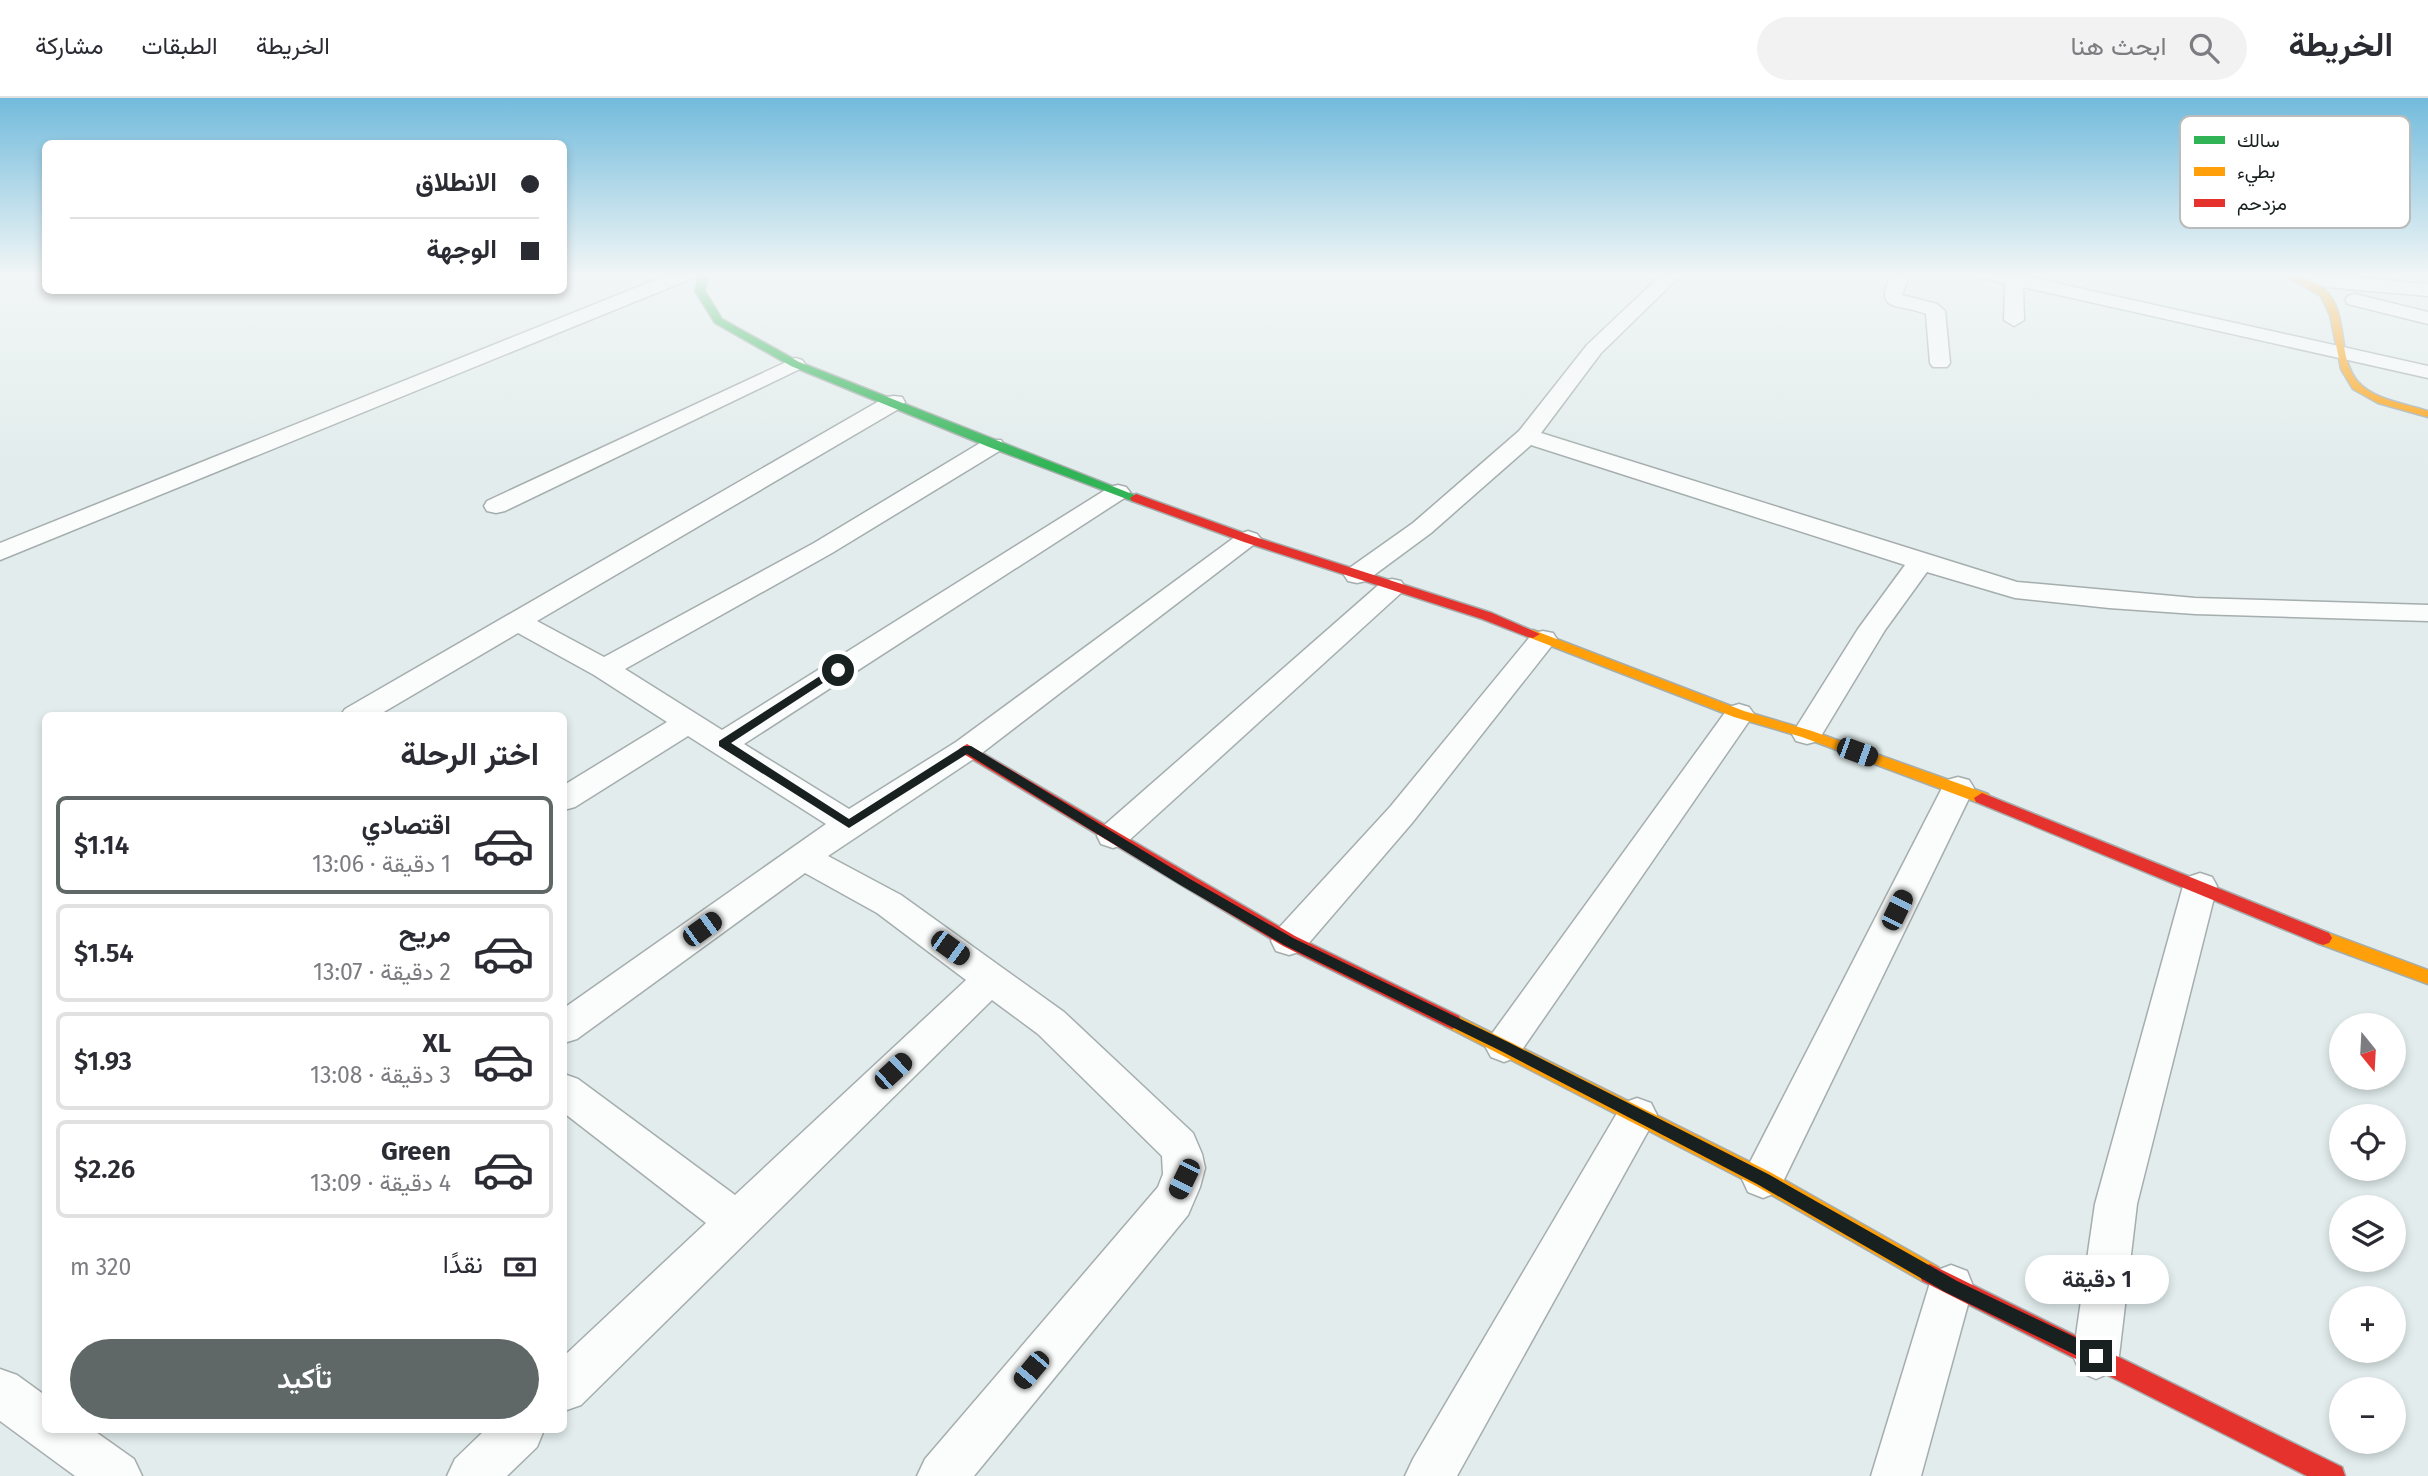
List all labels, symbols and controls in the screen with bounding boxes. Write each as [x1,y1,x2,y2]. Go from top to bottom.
search box [1757,17,2247,80]
text: الخريطة [2289,25,2393,65]
icon: search [2185,29,2223,67]
text: ابحث هنا [2070,31,2167,62]
text: مشاركة [35,32,103,60]
text: الطبقات [141,32,218,60]
text: الخريطة [256,32,330,60]
legend [2180,116,2410,228]
text: سالك [2237,129,2280,152]
text: بطيء [2237,160,2275,187]
text: الانطلاق [415,167,497,198]
text: مزدحم [2237,192,2287,216]
text: الوجهة [426,234,497,265]
route start [822,654,854,686]
text: اختر الرحلة [400,735,539,773]
car [1834,735,1881,769]
text: اقتصادي [362,810,451,841]
icon: car [472,814,535,877]
text: $1.14 [74,830,129,861]
text: 1 دقيقة · 13:06 [312,850,451,878]
car [1879,887,1916,933]
car [679,908,726,950]
text: مريح [399,918,451,949]
icon: car [472,922,535,985]
car [927,927,974,969]
text: $1.54 [74,938,134,969]
text: 2 دقيقة · 13:07 [313,958,451,986]
north arrow [2329,1013,2406,1090]
map controls [2329,1013,2406,1454]
text: XL [423,1028,451,1059]
icon: car [472,1030,535,1093]
text: $1.93 [74,1046,132,1077]
car [871,1049,916,1093]
text: 3 دقيقة · 13:08 [310,1061,451,1089]
button: locate [2329,1104,2406,1181]
text: Green [381,1136,451,1167]
icon: car [472,1138,535,1201]
text: $2.26 [74,1154,135,1185]
car [1166,1156,1203,1202]
text: 4 دقيقة · 13:09 [310,1169,451,1197]
button: layers [2329,1195,2406,1272]
icon: cash [501,1248,539,1286]
text: نقدًا [443,1249,483,1280]
text: 320 m [70,1253,131,1281]
callout: 1 دقيقة [2024,1254,2168,1304]
text: 1 دقيقة [2062,1265,2132,1293]
button: + [2329,1286,2406,1363]
button: تأكيد [70,1339,539,1419]
route end [2080,1340,2112,1372]
car [1010,1347,1053,1393]
button: − [2329,1377,2406,1454]

